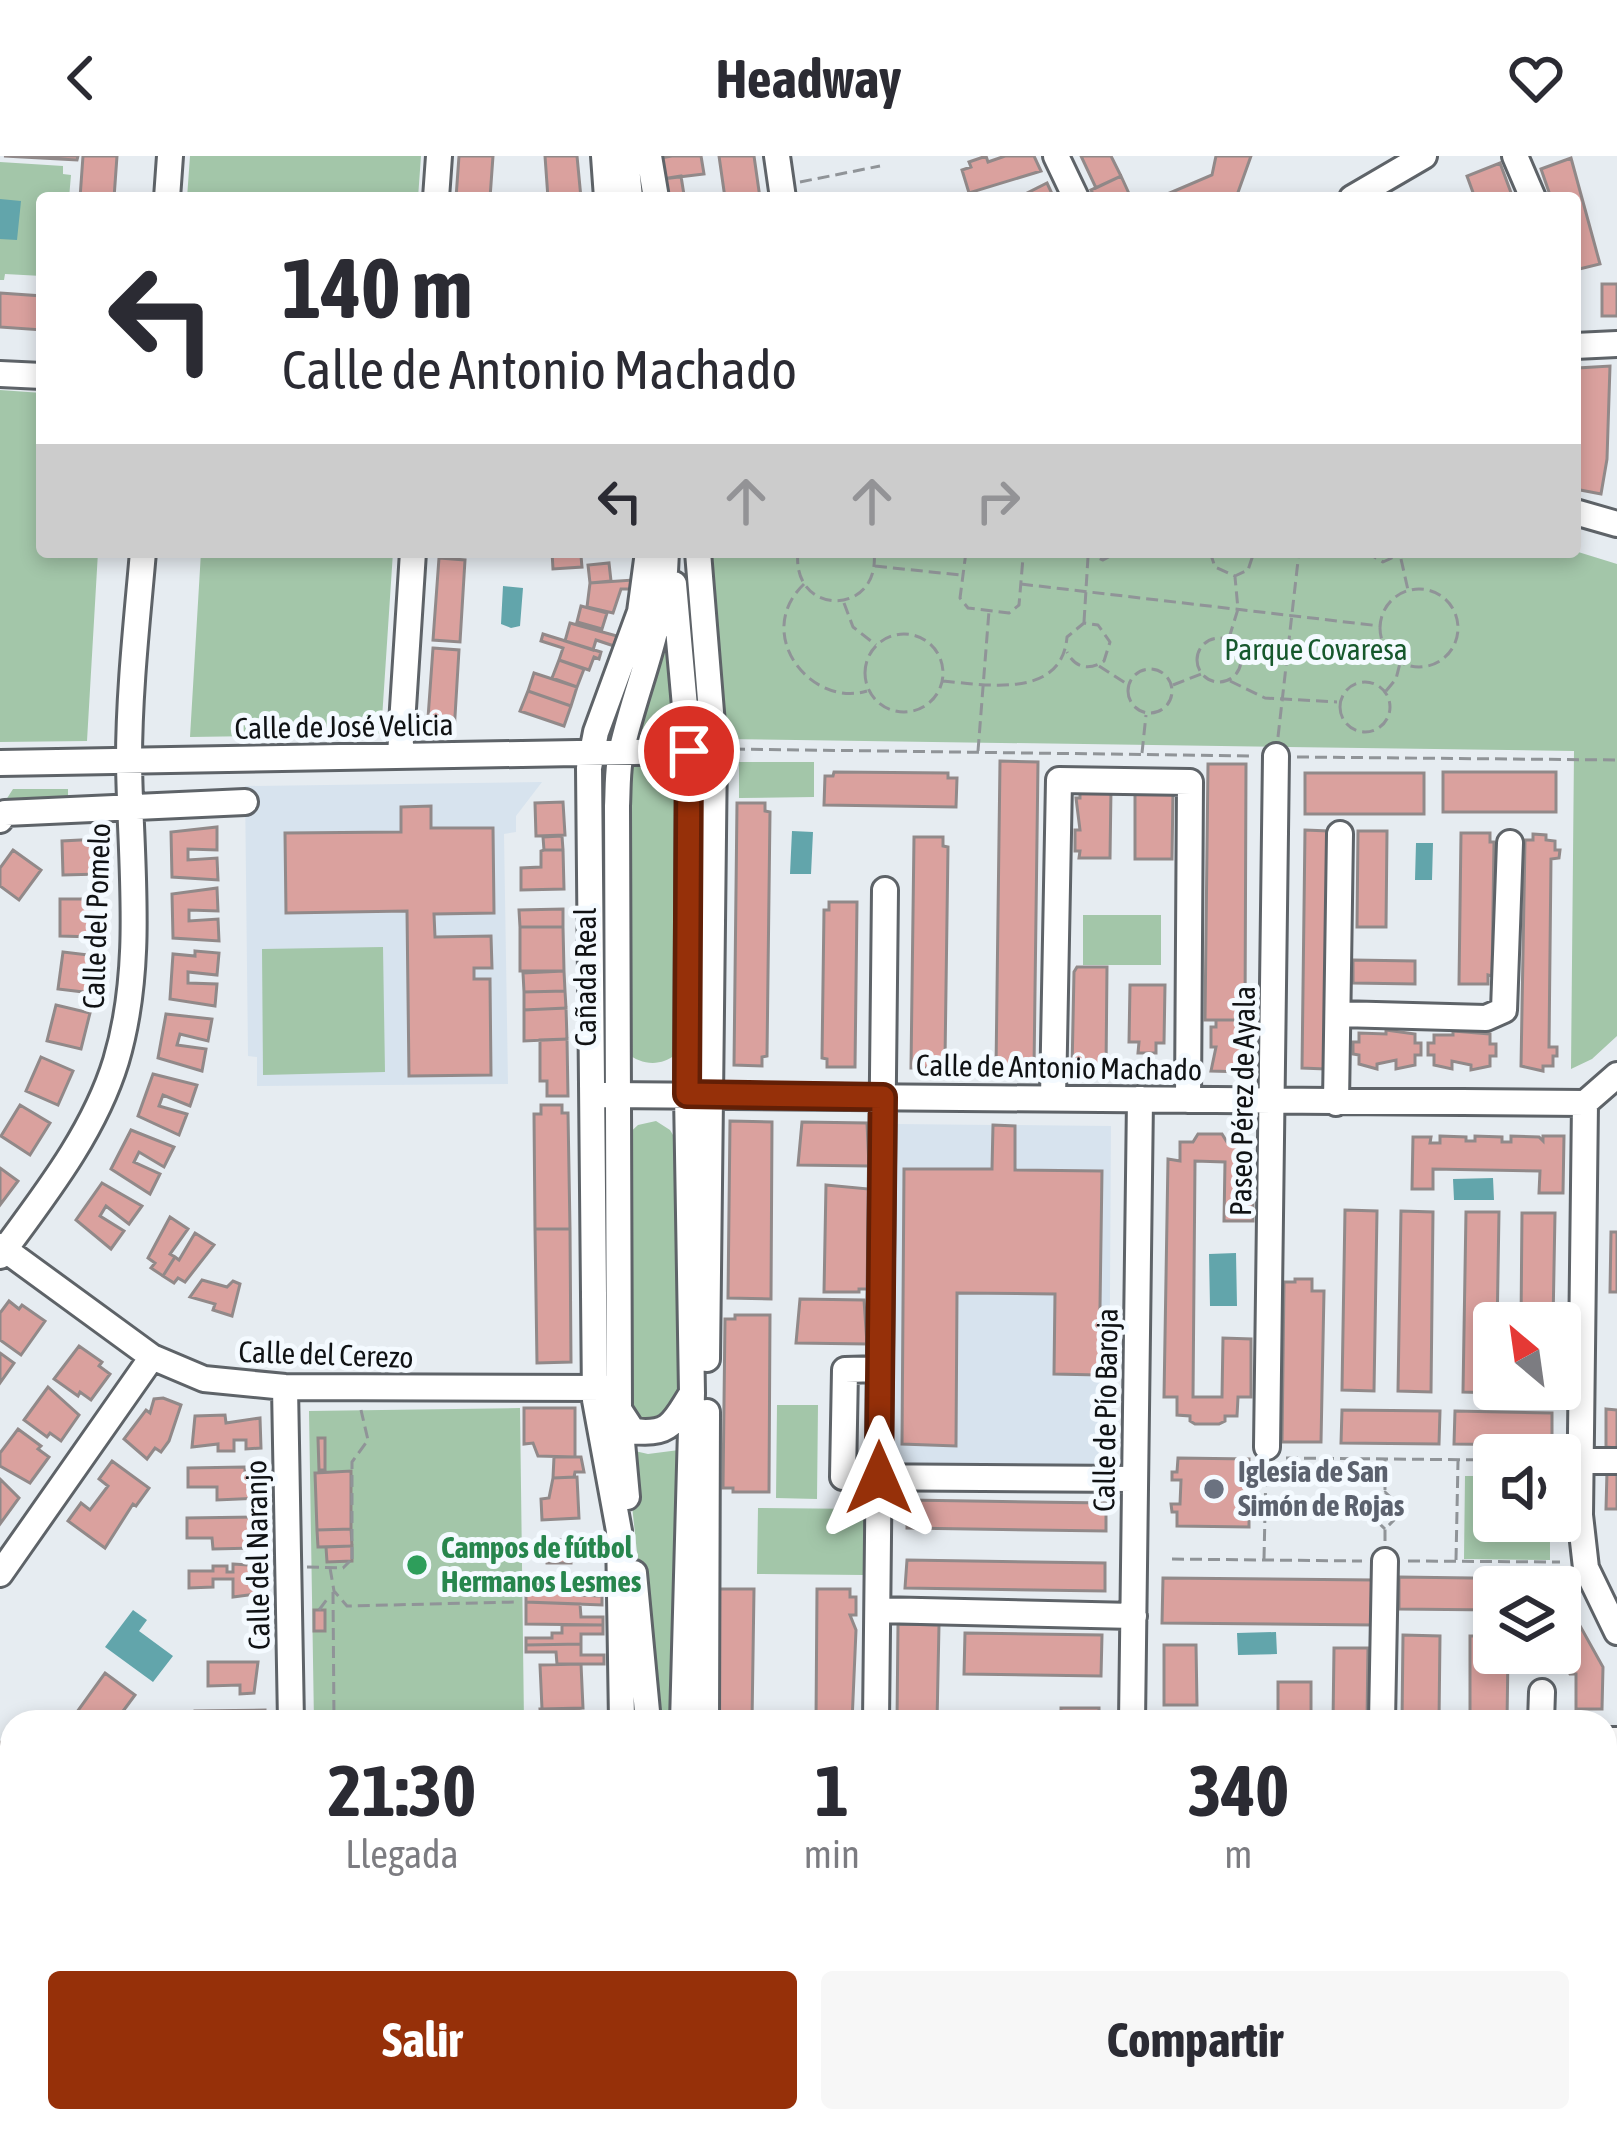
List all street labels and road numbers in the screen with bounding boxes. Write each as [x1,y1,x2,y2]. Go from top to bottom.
street label: Calle de José Velicia [234,707,454,745]
street label: Calle del Pomelo [76,822,116,1010]
street label: Cañada Real [568,908,602,1046]
street label: Paseo Pérez de Ayala [1223,986,1261,1216]
street label: Calle de Antonio Machado [916,1048,1202,1086]
street label: Calle de Pío Baroja [1086,1308,1124,1512]
street label: Calle del Cerezo [238,1334,414,1374]
street label: Calle del Naranjo [238,1460,276,1650]

